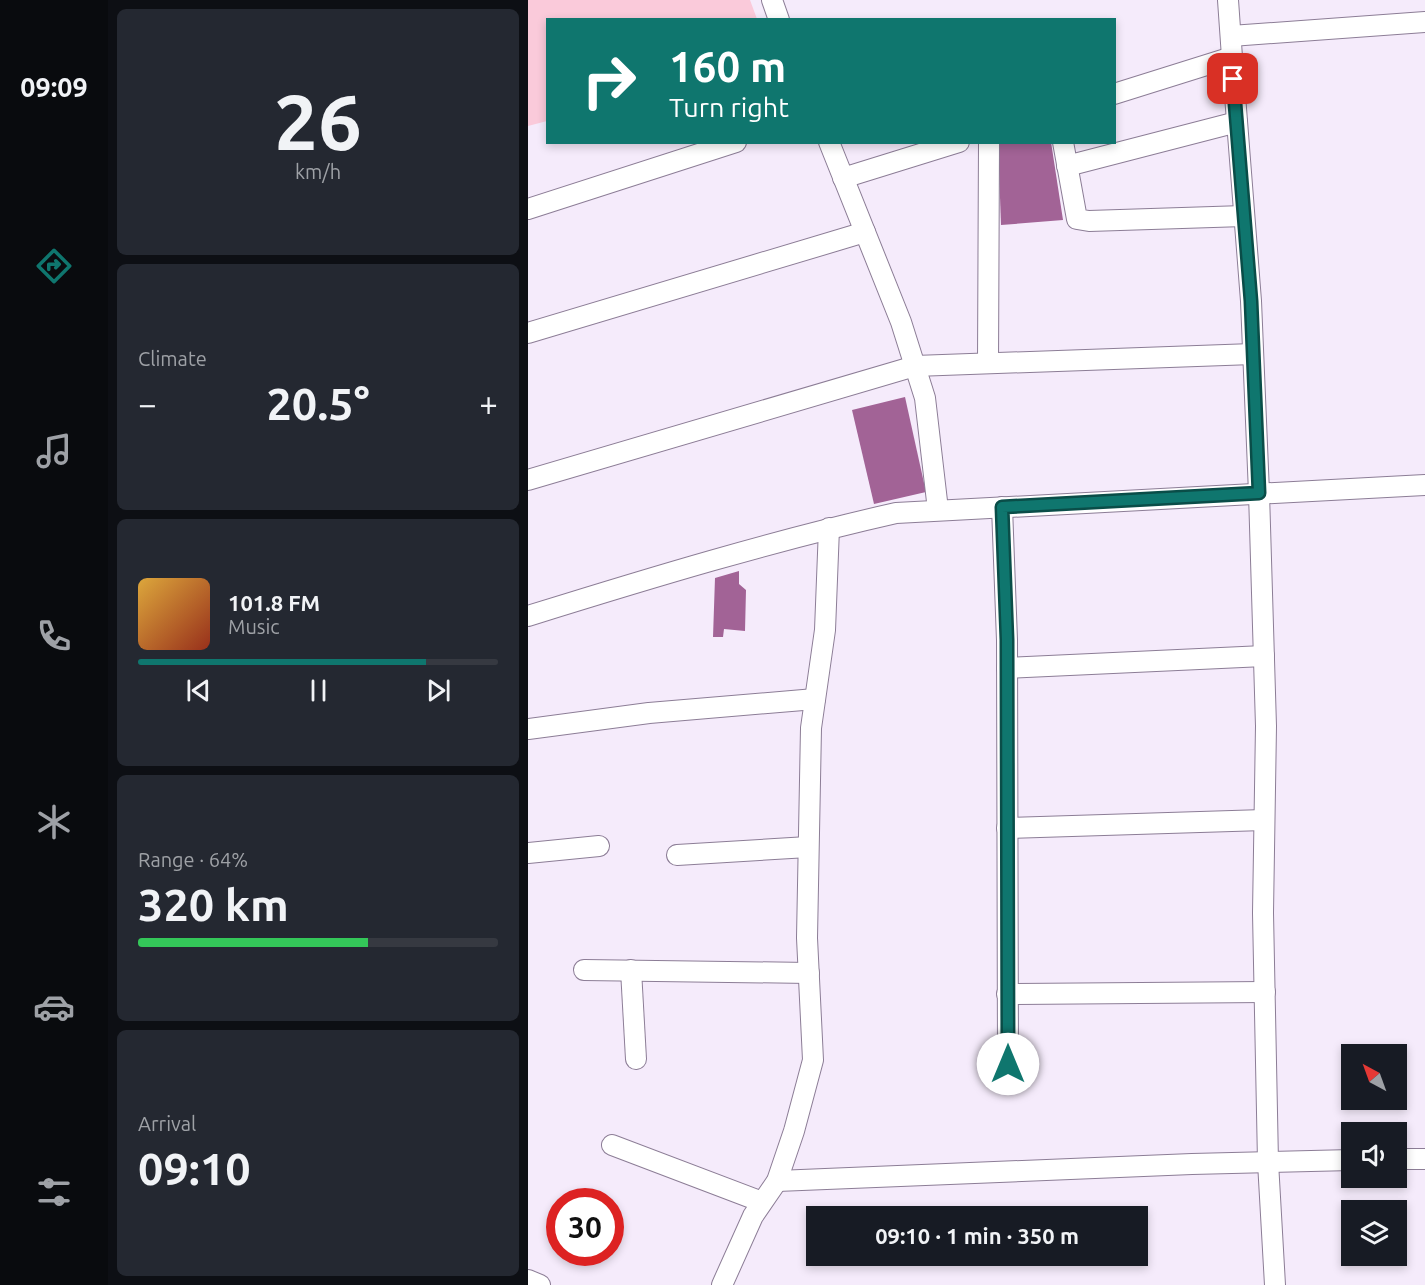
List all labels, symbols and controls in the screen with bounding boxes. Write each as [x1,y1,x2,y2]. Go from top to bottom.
icon: right [570,42,648,120]
text: 160 m [669,43,786,90]
pin [1207,53,1258,104]
icon: arrive [1216,62,1249,95]
text: 09:09 [20,72,88,102]
text: 26 [274,77,362,165]
text: Turn right [669,92,789,122]
text: km/h [295,160,341,183]
icon: directions [33,245,75,287]
text: Climate [138,347,207,370]
text: 20.5° [266,378,370,429]
text: − [138,385,157,422]
text: + [479,385,498,422]
icon: music [33,430,75,472]
text: 101.8 FM [228,590,320,615]
icon: phone [33,615,75,657]
text: Music [228,615,280,638]
icon: previous [182,674,215,707]
icon: pause [302,674,335,707]
icon: next [422,674,455,707]
icon: climate [33,801,75,843]
text: Range · 64% [138,848,248,871]
text: 320 km [138,879,289,930]
icon: car [33,986,75,1028]
position arrow [976,1032,1040,1096]
north arrow [1341,1044,1407,1110]
map controls [1341,1044,1407,1266]
text: Arrival [138,1112,196,1135]
button: sound [1341,1122,1407,1188]
text: 09:10 [138,1143,251,1194]
icon: filters [33,1171,75,1213]
speed limit sign: 30 [546,1188,624,1266]
button: layers [1341,1200,1407,1266]
text: 09:10 · 1 min · 350 m [875,1223,1079,1248]

